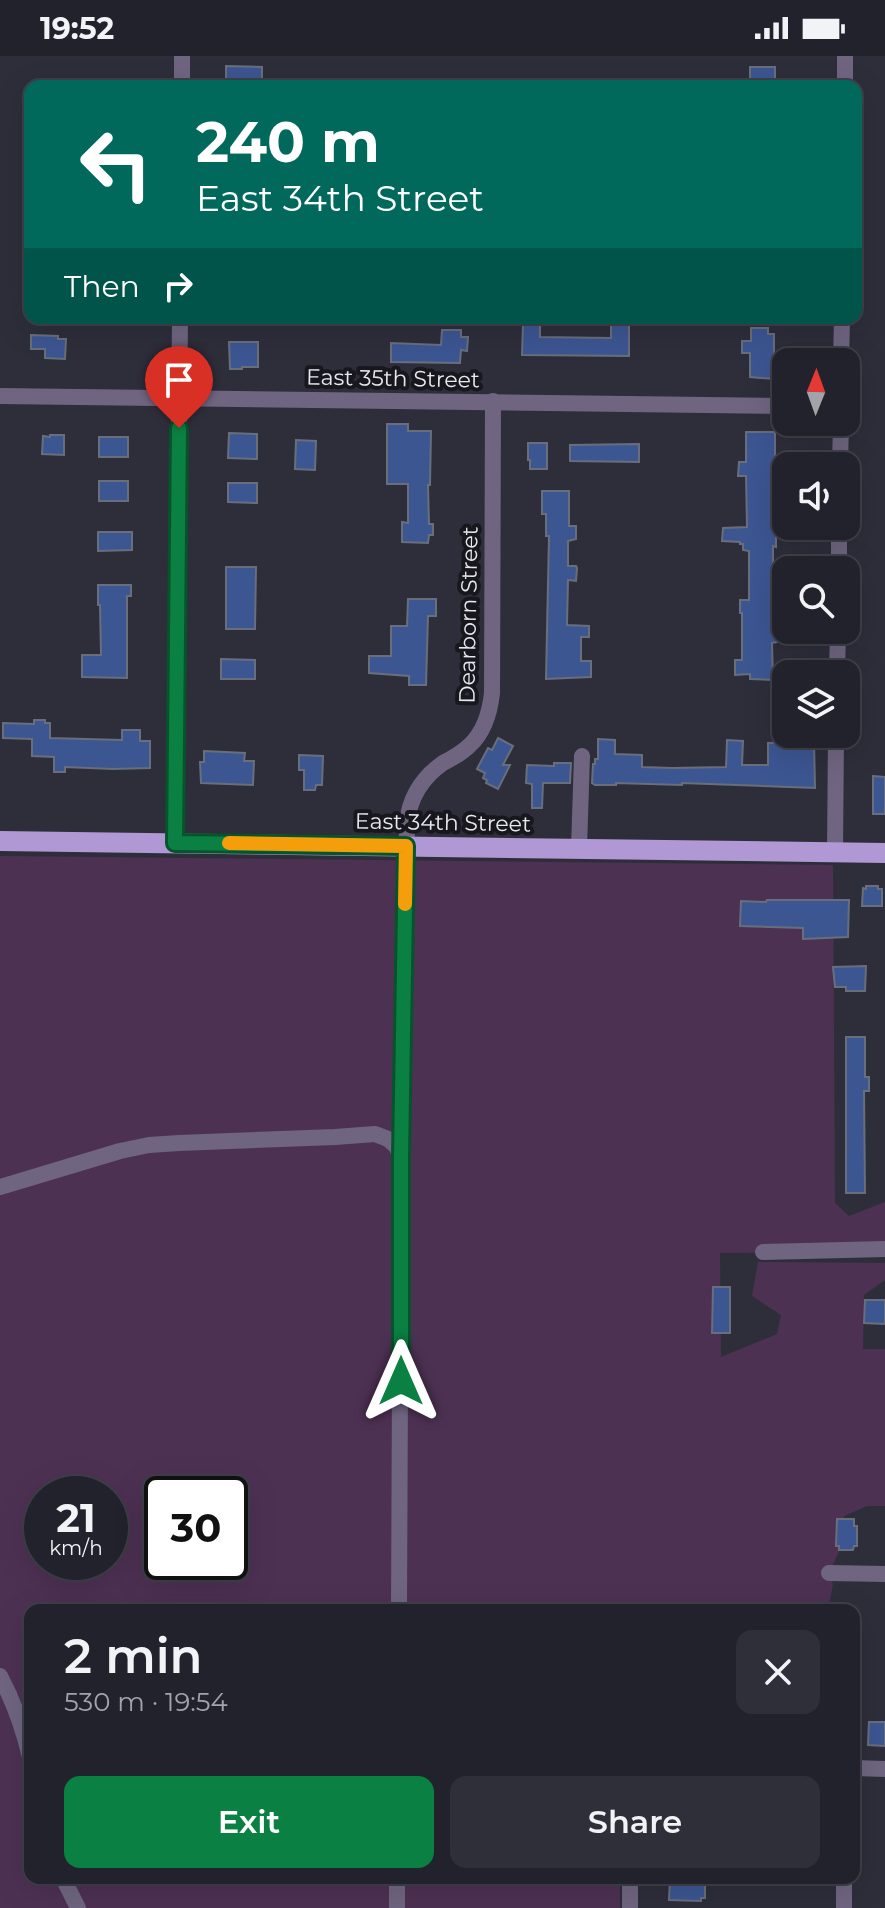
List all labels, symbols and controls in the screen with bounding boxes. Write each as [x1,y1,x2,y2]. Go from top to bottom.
text: 19:52 [40,10,114,47]
text: 240 m [196,108,380,176]
icon: left [64,112,168,216]
text: East 34th Street [196,176,484,220]
icon: right [156,264,200,308]
text: Then [64,268,140,305]
pin [145,346,213,428]
north arrow [772,348,860,436]
map controls [772,348,860,748]
icon: arrive [157,358,201,402]
street label: East 35th Street [306,363,480,394]
button: sound [772,452,860,540]
street label: Dearborn Street [453,526,484,704]
button: search [772,556,860,644]
button: layers [772,660,860,748]
street label: East 34th Street [355,807,531,838]
position arrow [359,1339,443,1423]
speed limit sign: 30 [144,1476,248,1580]
text: 21 [56,1493,96,1542]
text: km/h [49,1536,103,1560]
text: 2 min [64,1627,202,1685]
button: close [736,1630,820,1714]
text: 530 m · 19:54 [64,1686,228,1718]
button: Exit [64,1776,434,1868]
button: Share [450,1776,820,1868]

